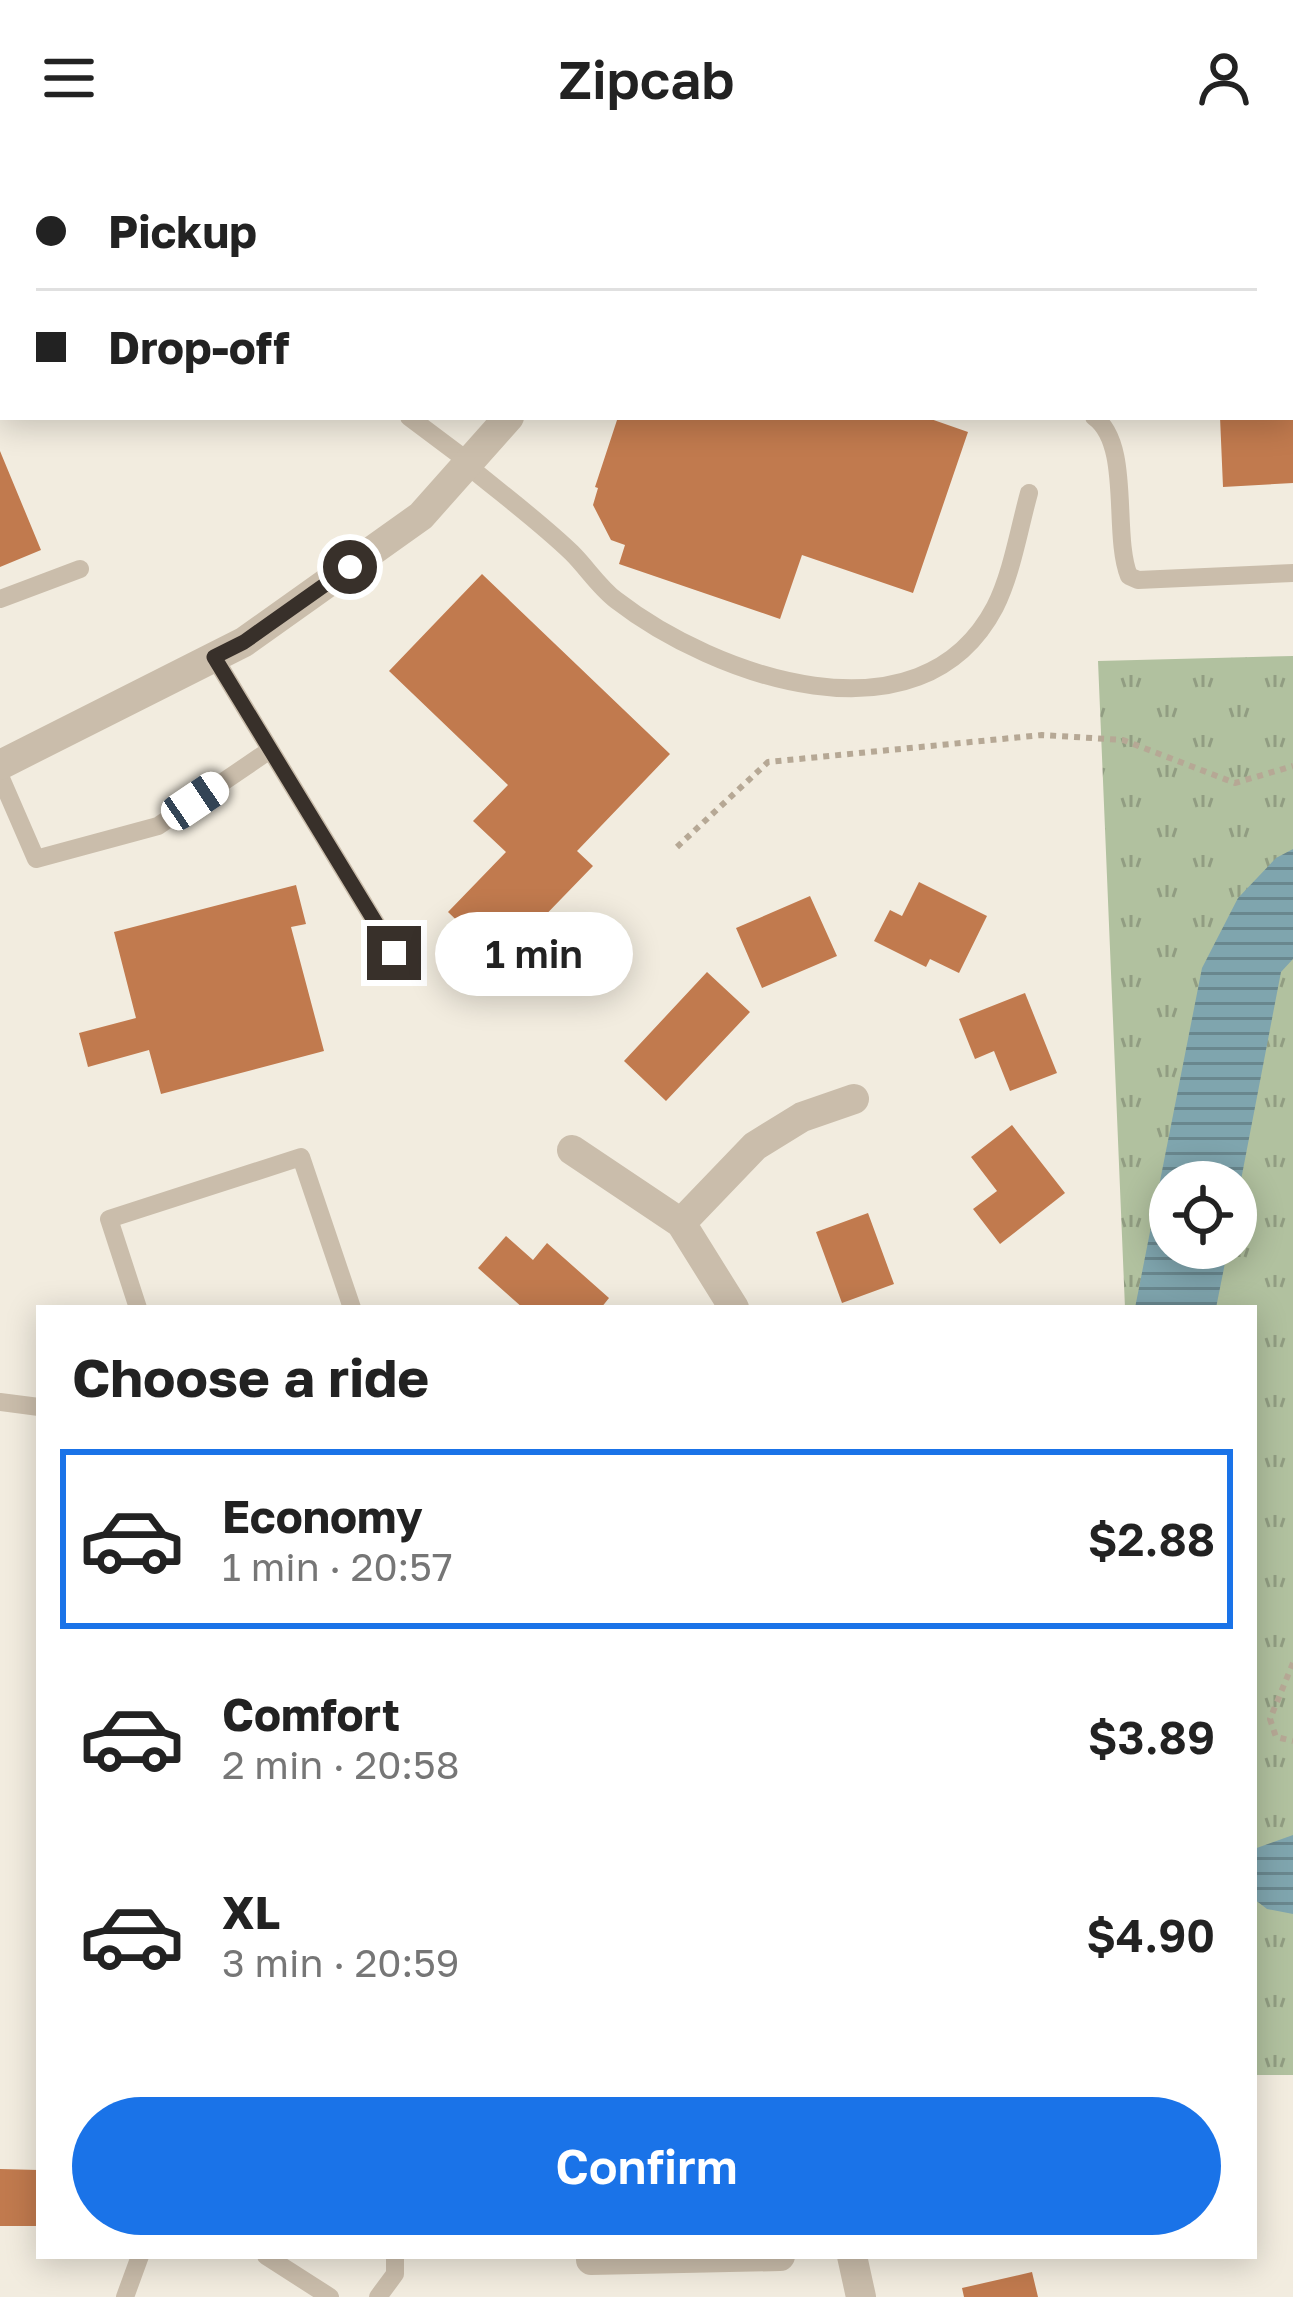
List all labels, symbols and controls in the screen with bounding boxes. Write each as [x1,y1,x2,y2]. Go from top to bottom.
icon: menu [36,45,102,111]
icon: person [1191,45,1257,111]
text: Zipcab [559,46,735,111]
text: Pickup [108,204,257,258]
text: Drop-off [108,320,289,374]
route start [323,540,377,594]
car [155,766,235,836]
callout: 1 min [436,911,634,995]
route end [367,926,421,980]
text: 1 min [485,930,583,977]
map controls [1149,1161,1257,1269]
button: locate [1149,1161,1257,1269]
text: Choose a ride [72,1344,429,1409]
icon: car [78,1485,186,1593]
text: Economy [222,1489,423,1543]
text: $2.88 [1088,1512,1215,1566]
text: 1 min · 20:57 [222,1543,453,1590]
icon: car [78,1683,186,1791]
text: Comfort [222,1687,400,1741]
text: $3.89 [1088,1710,1215,1764]
text: 2 min · 20:58 [222,1741,459,1788]
icon: car [78,1881,186,1989]
text: XL [222,1885,280,1939]
text: $4.90 [1086,1908,1215,1962]
text: 3 min · 20:59 [222,1939,459,1986]
button: Confirm [72,2097,1221,2235]

